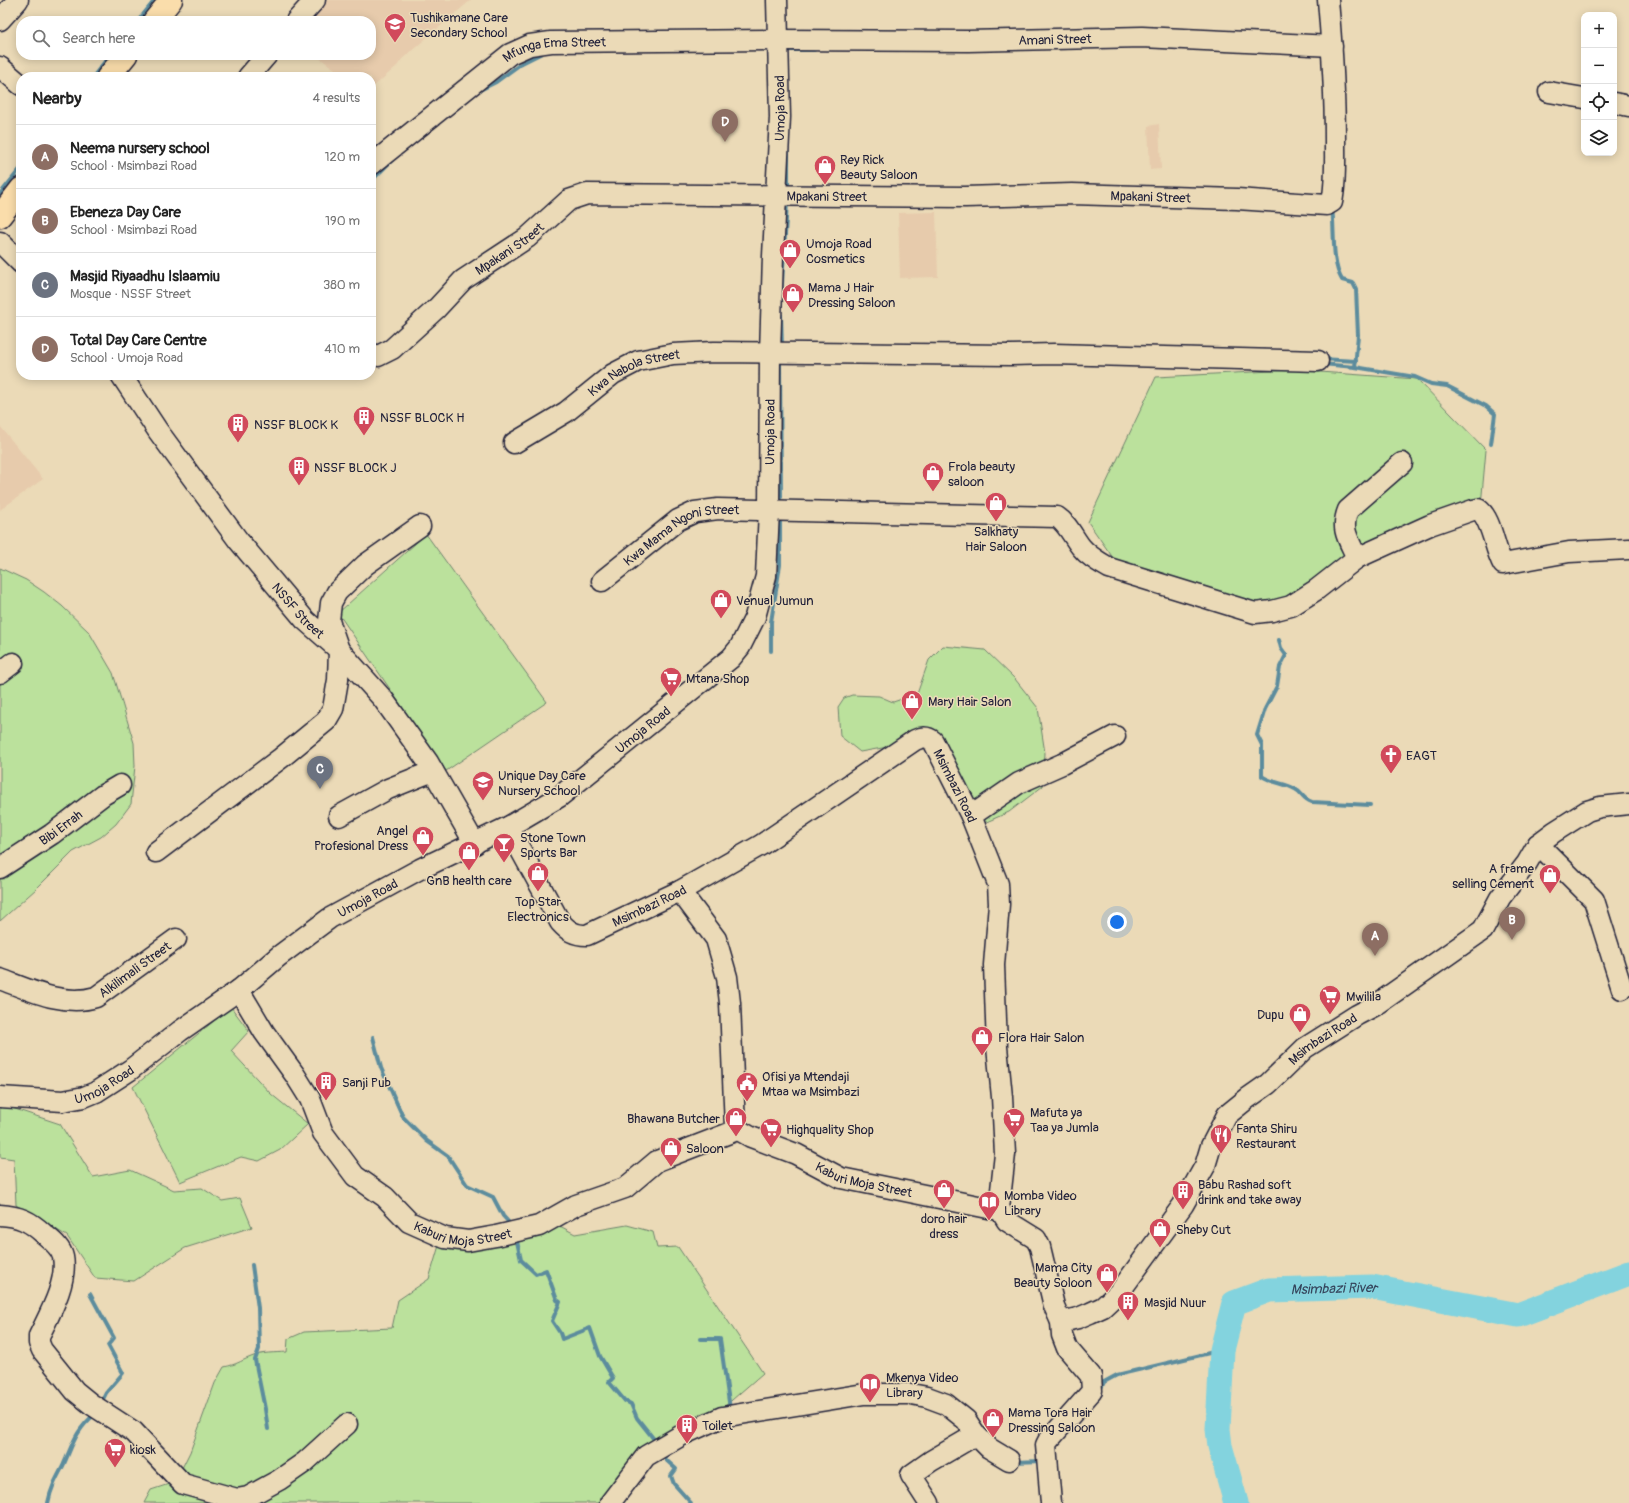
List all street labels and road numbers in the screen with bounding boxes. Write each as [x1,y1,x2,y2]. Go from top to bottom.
street label: Amani Street [1018,31,1093,49]
street label: Mfunga Ema Street [499,35,607,66]
street label: Umoja Road [772,75,789,142]
street label: Mpakani Street [1110,188,1192,207]
street label: Mpakani Street [786,189,868,205]
street label: Mpakani Street [472,219,548,279]
street label: Kwa Nabola Street [585,347,681,400]
street label: Umoja Road [762,399,779,465]
street label: Kwa Mama Ngoni Street [620,502,740,570]
street label: NSSF Street [268,580,328,643]
street label: Umoja Road [613,703,674,757]
street label: Msimbazi Road [929,747,980,825]
street label: Bibi Errah [37,807,86,849]
street label: Umoja Road [335,876,401,921]
street label: Msimbazi Road [610,882,689,931]
street label: Alkilimali Street [96,938,175,1002]
street label: Msimbazi Road [1286,1010,1360,1069]
street label: Umoja Road [73,1063,137,1108]
street label: Kaburi Moja Street [812,1159,914,1201]
street label: Kaburi Moja Street [411,1218,514,1250]

